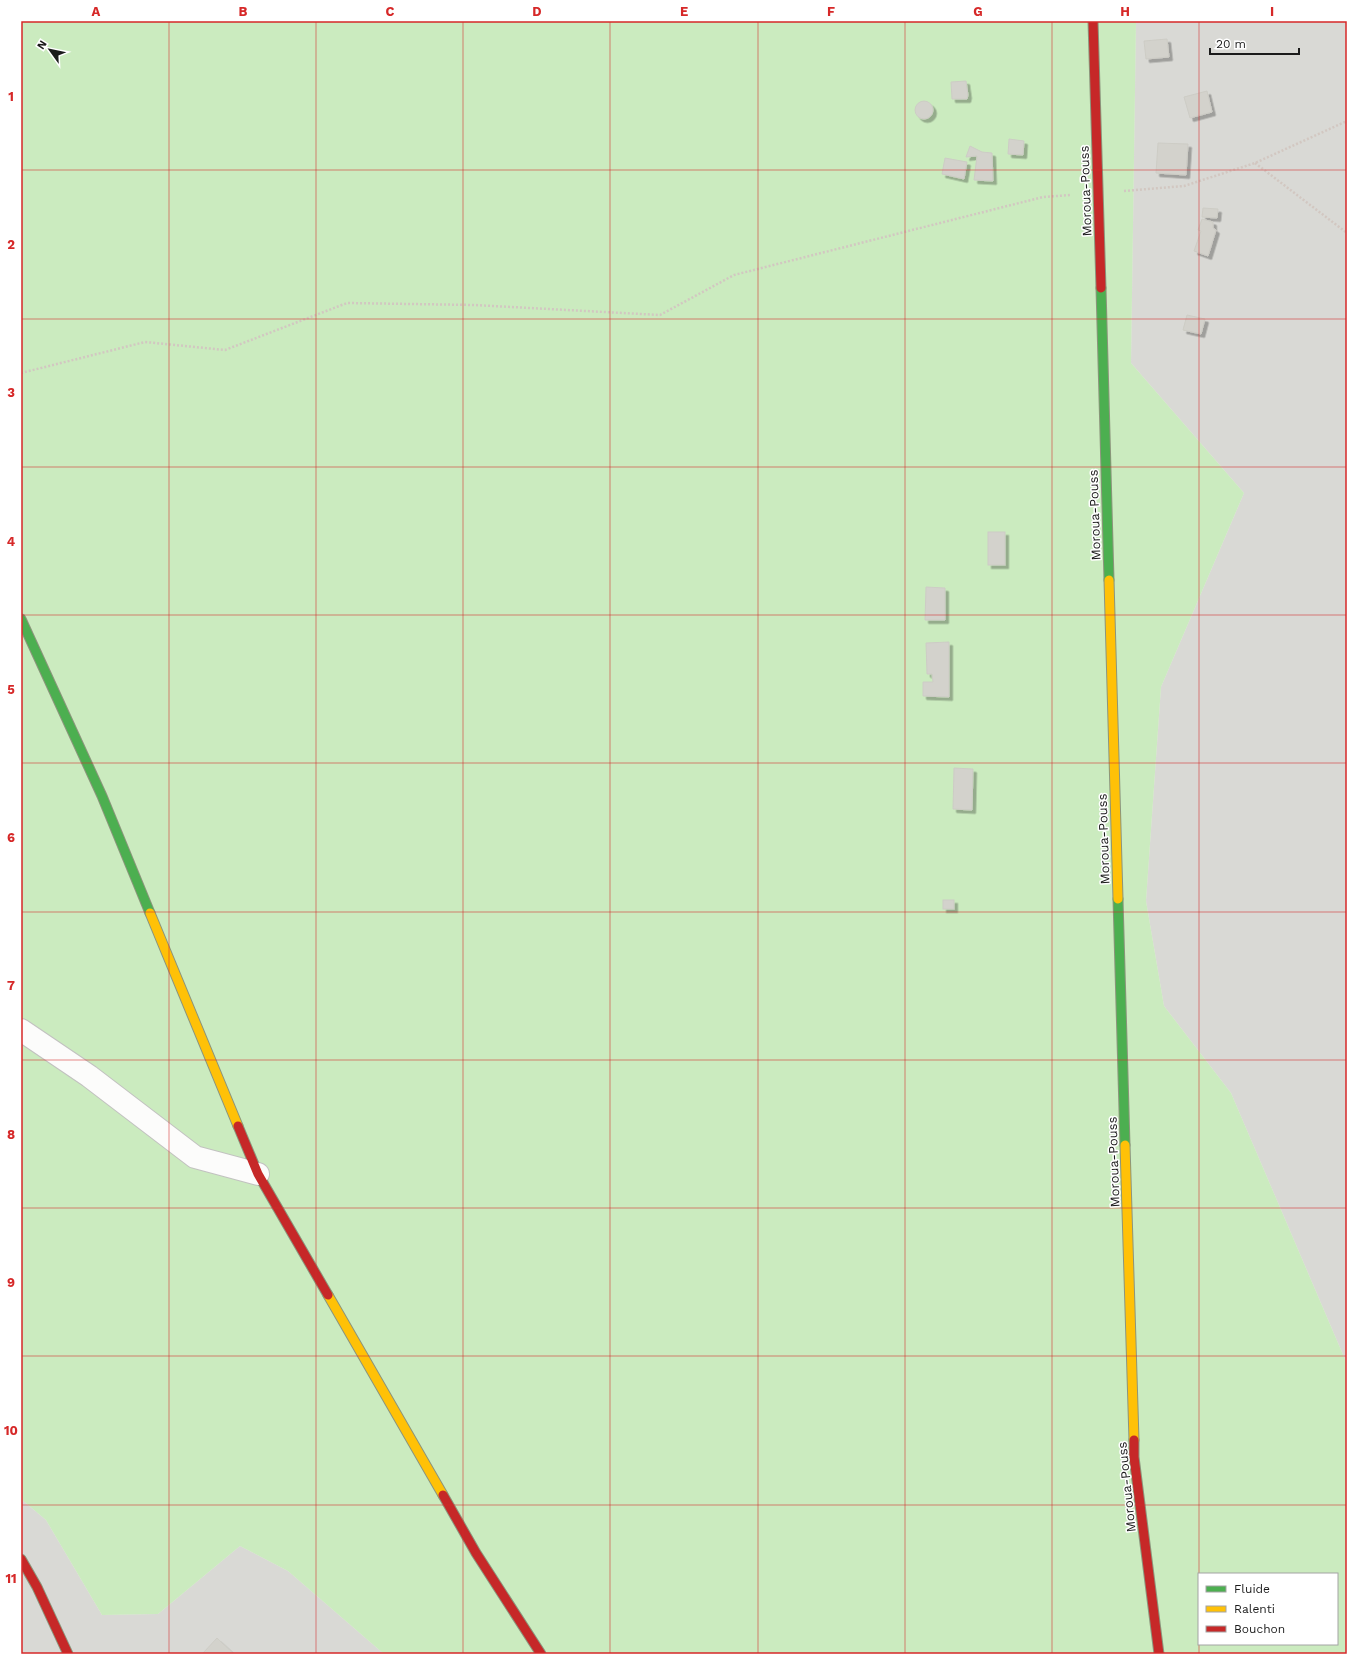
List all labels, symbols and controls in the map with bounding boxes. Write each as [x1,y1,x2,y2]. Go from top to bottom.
text: A [92,4,101,19]
text: B [239,4,248,19]
text: C [386,4,395,19]
text: D [532,4,542,19]
text: E [680,4,688,19]
text: F [827,4,835,19]
text: G [973,4,983,19]
text: H [1120,4,1130,19]
text: I [1270,4,1274,19]
north arrow [30,30,70,70]
scale bar [1210,30,1299,56]
text: 20 m [1216,37,1246,51]
text: N [34,38,50,52]
text: 1 [8,89,14,104]
street label: Moroua-Pouss [1076,145,1095,237]
text: 2 [7,237,15,252]
text: 3 [7,385,15,400]
street label: Moroua-Pouss [1085,469,1104,561]
text: 4 [7,534,16,549]
text: 5 [7,682,15,697]
street label: Moroua-Pouss [1094,793,1113,885]
text: 6 [7,830,15,845]
text: 7 [7,978,15,993]
street label: Moroua-Pouss [1104,1116,1123,1208]
text: 8 [7,1127,15,1142]
text: 9 [7,1275,15,1290]
text: 10 [4,1423,18,1438]
street label: Moroua-Pouss [1114,1441,1139,1533]
text: 11 [5,1571,17,1586]
legend [1198,1573,1338,1645]
text: Fluide [1234,1582,1270,1596]
text: Ralenti [1234,1602,1275,1616]
text: Bouchon [1234,1622,1285,1636]

